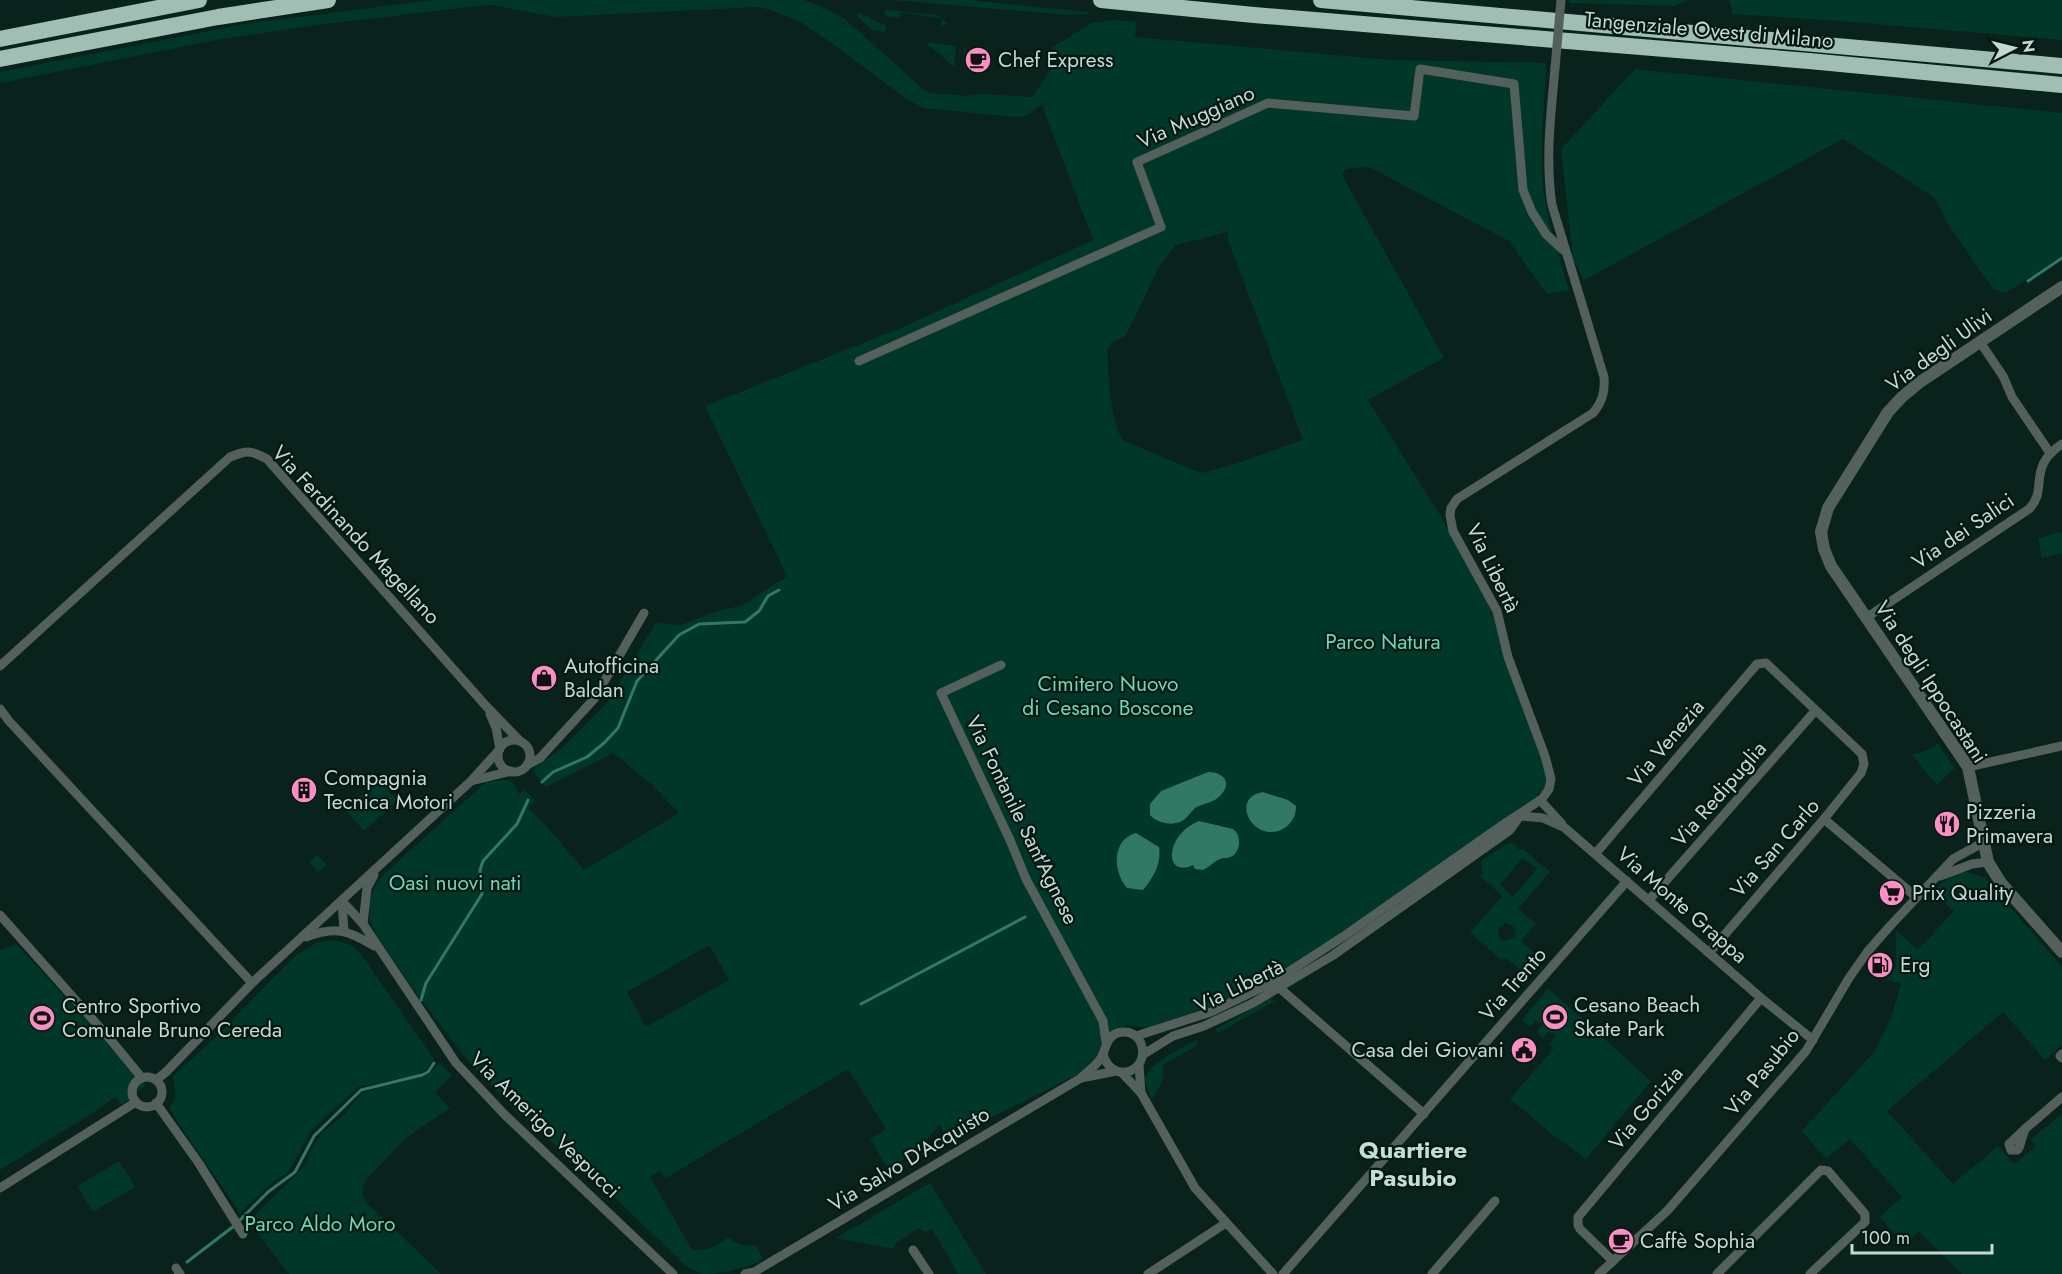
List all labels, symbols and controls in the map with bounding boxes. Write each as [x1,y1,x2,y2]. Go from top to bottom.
street label: Tangenziale Ovest di Milano [1583,4,1835,56]
north arrow [1984,18,2044,78]
text: N [2016,39,2041,54]
cafe icon: Chef Express [963,45,993,75]
place label: Chef Express [998,45,1114,75]
street label: Via Muggiano [1132,78,1260,156]
street label: Via degli Ulivi [1880,301,1998,399]
street label: Via Ferdinando Magellano [265,439,447,631]
street label: Via dei Salici [1906,486,2020,576]
street label: Via Libertà [1459,518,1527,618]
street label: Via degli Ippocastani [1867,595,1995,769]
park label: Parco Natura [1325,627,1441,657]
place label: Autofficina Baldan [564,651,659,705]
shop icon: Autofficina Baldan [529,663,559,693]
park label: Cimitero Nuovo di Cesano Boscone [1022,669,1194,723]
street label: Via Venezia [1621,693,1711,793]
street label: Via Fontanile Sant'Agnese [958,710,1086,930]
street label: Via Redipuglia [1665,735,1773,853]
place label: Compagnia Tecnica Motori [324,763,453,817]
building icon: Compagnia Tecnica Motori [289,775,319,805]
street label: Via San Carlo [1723,792,1827,904]
place label: Pizzeria Primavera [1966,797,2053,851]
restaurant icon: Pizzeria Primavera [1932,809,1962,839]
street label: Via Monte Grappa [1610,840,1754,970]
park label: Oasi nuovi nati [389,868,521,898]
supermarket icon: Prix Quality [1877,878,1907,908]
place label: Prix Quality [1912,878,2014,908]
street label: Via Trento [1472,941,1554,1027]
fuel station icon: Erg [1865,950,1895,980]
place label: Erg [1900,950,1930,980]
street label: Via Libertà [1189,952,1289,1020]
place label: Cesano Beach Skate Park [1574,990,1700,1044]
place label: Centro Sportivo Comunale Bruno Cereda [62,991,282,1045]
sports icon: Cesano Beach Skate Park [1540,1002,1570,1032]
sports icon: Centro Sportivo Comunale Bruno Cereda [27,1003,57,1033]
street label: Via Pasubio [1717,1022,1807,1122]
place label: Casa dei Giovani [1351,1035,1504,1065]
public building icon: Casa dei Giovani [1509,1035,1539,1065]
street label: Via Amerigo Vespucci [463,1045,627,1205]
street label: Via Gorizia [1602,1060,1690,1156]
street label: Via Salvo D'Acquisto [823,1099,995,1219]
district label: Quartiere Pasubio [1359,1132,1467,1195]
park label: Parco Aldo Moro [245,1209,395,1239]
scale bar [1852,1217,1992,1255]
text: 100 m [1861,1225,1910,1251]
cafe icon: Caffè Sophia [1606,1226,1636,1256]
place label: Caffè Sophia [1640,1226,1755,1256]

